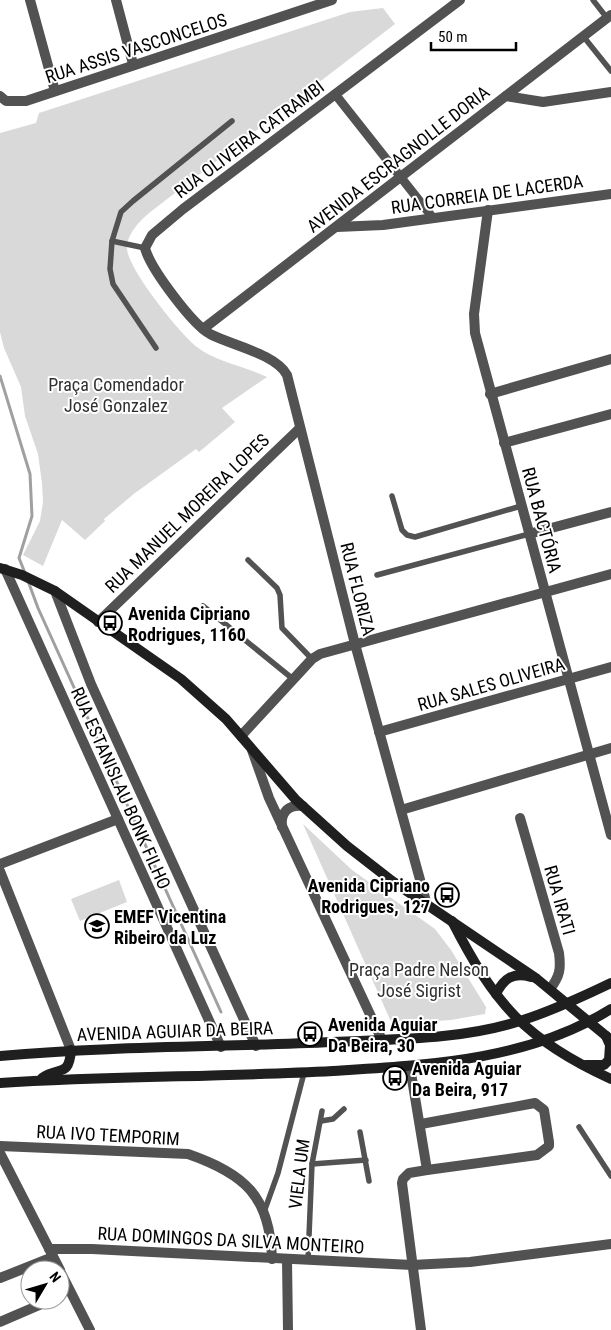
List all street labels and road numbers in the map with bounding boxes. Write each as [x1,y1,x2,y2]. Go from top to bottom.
street label: RUA ASSIS VASCONCELOS [43,9,229,87]
street label: RUA OLIVEIRA CATRAMBI [170,76,328,202]
street label: AVENIDA ESCRAGNOLLE DORIA [303,81,494,237]
street label: RUA CORREIA DE LACERDA [390,170,585,218]
street label: RUA MANUEL MOREIRA LOPES [101,429,273,597]
street label: RUA BACTÓRIA [518,465,566,576]
street label: RUA FLORIZA [336,540,380,638]
street label: RUA SALES OLIVEIRA [415,653,568,715]
street label: RUA ESTANISLAU BONK FILHO [67,684,175,892]
street label: RUA IRATI [540,863,580,937]
street label: AVENIDA AGUIAR DA BEIRA [76,1017,274,1045]
street label: RUA IVO TEMPORIM [36,1121,180,1149]
street label: VIELA UM [284,1138,314,1210]
street label: RUA DOMINGOS DA SILVA MONTEIRO [97,1223,365,1257]

